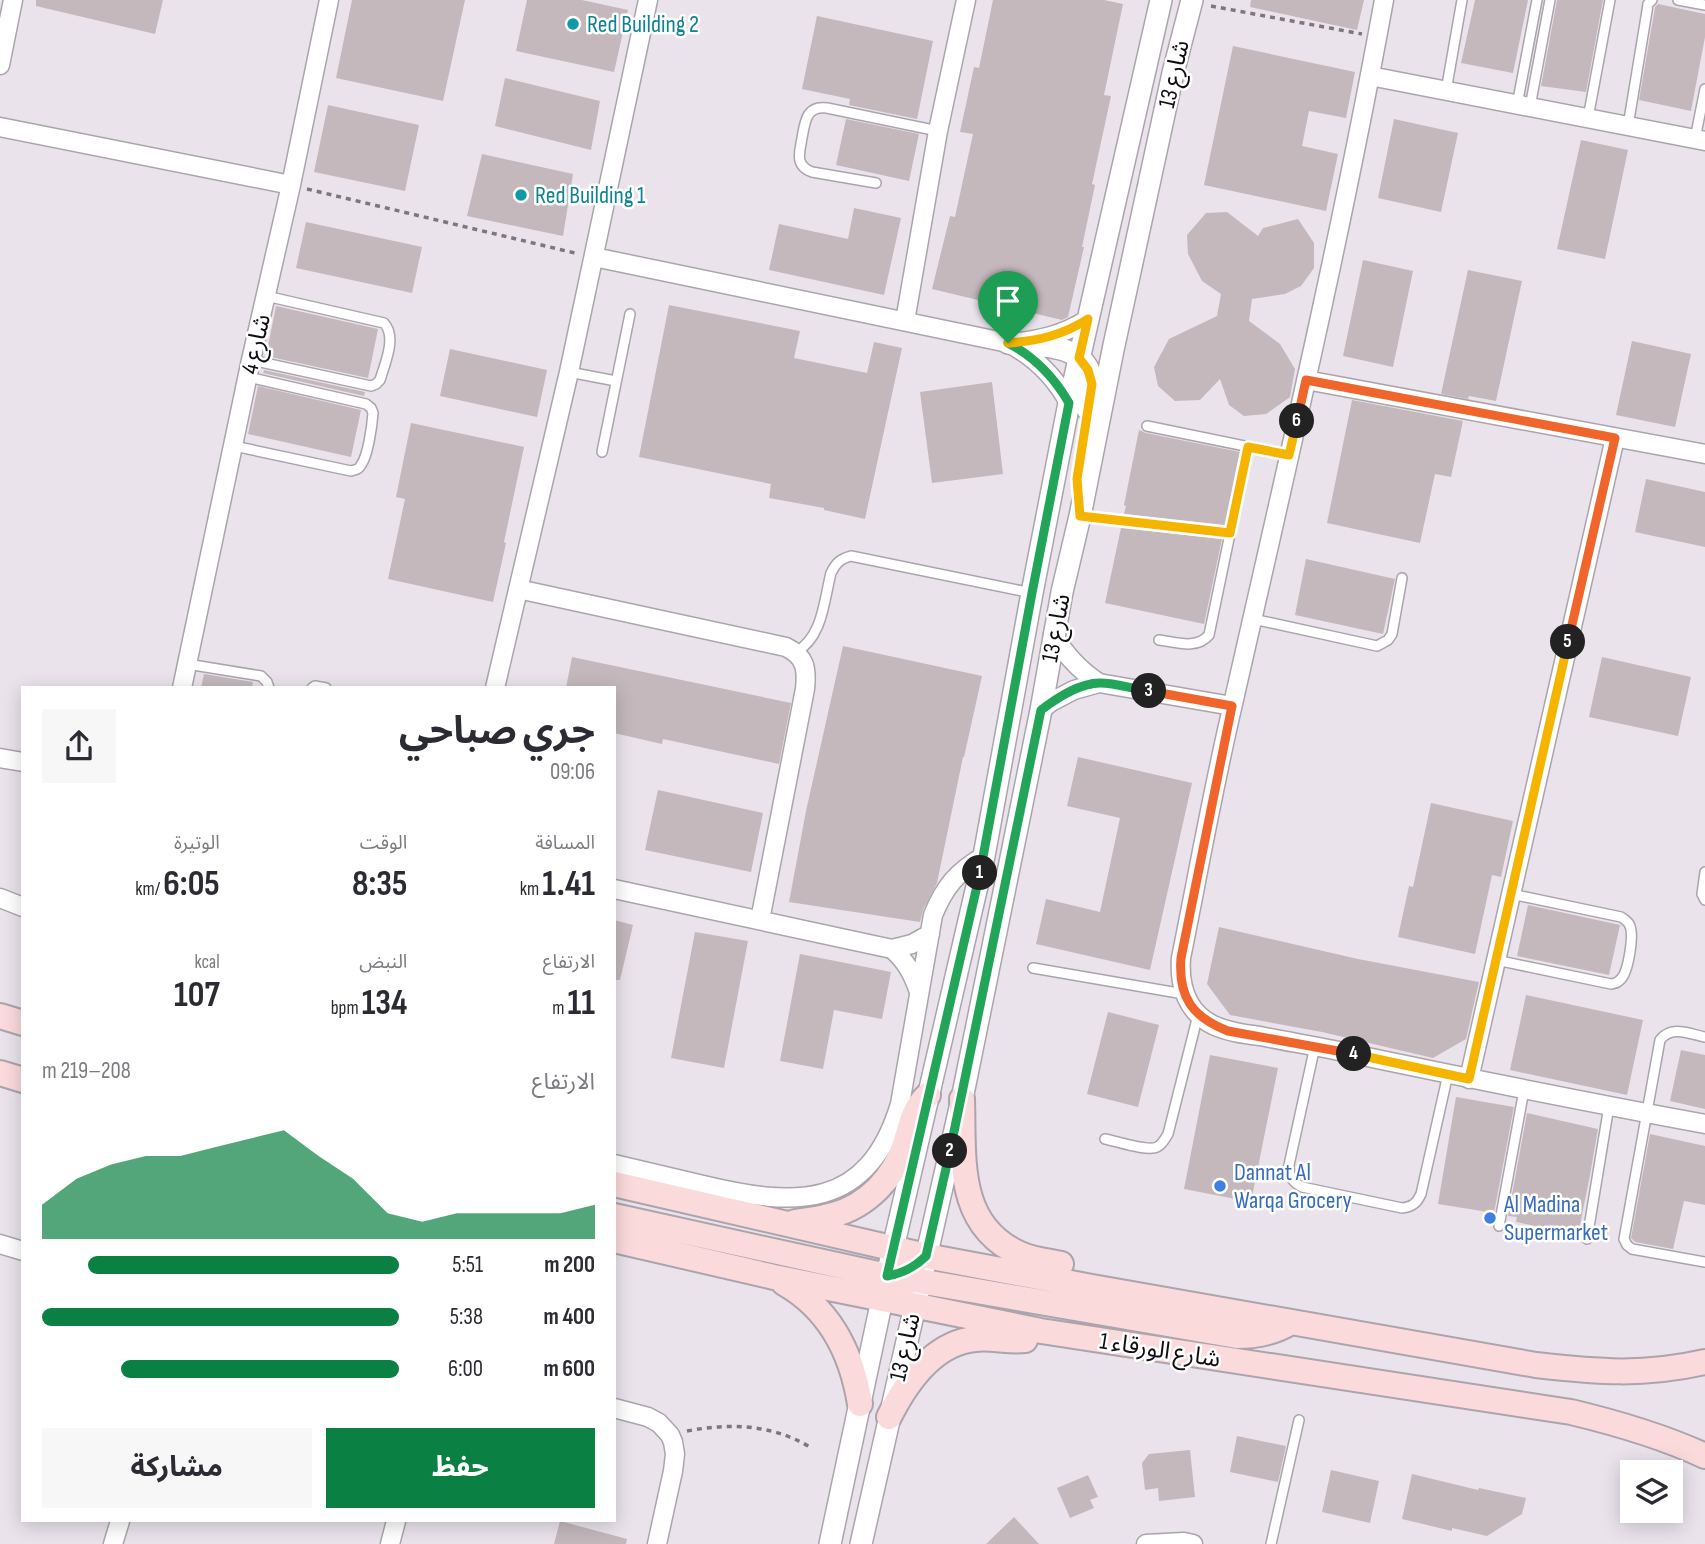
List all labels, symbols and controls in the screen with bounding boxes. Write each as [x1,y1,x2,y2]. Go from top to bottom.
place label: Red Building 2 [587,10,699,39]
marker: Red Building 2 [565,16,581,32]
street label: شارع 13 [1152,37,1198,111]
place label: Red Building 1 [535,181,646,210]
marker: Red Building 1 [513,187,529,203]
pin [978,271,1038,343]
icon: arrive [989,282,1027,320]
street label: شارع 4 [235,311,279,377]
pin: 6 [1280,404,1314,438]
text: 6 [1292,409,1301,432]
street label: شارع 13 [1035,591,1079,665]
pin: 5 [1550,624,1586,660]
text: 5 [1563,630,1572,653]
pin: 3 [1132,674,1166,708]
text: 3 [1144,679,1153,702]
button: share [42,709,116,783]
text: جري صباحي [399,709,595,754]
text: 09:06 [550,758,595,786]
text: الوتيرة [174,832,220,855]
text: الوقت [360,832,407,855]
text: المسافة [535,832,595,855]
pin: 1 [962,856,998,890]
text: 1 [976,861,983,884]
text: 6:05 [163,863,220,906]
text: 8:35 [352,863,407,906]
text: 1.41 [542,863,595,906]
text: /km [135,878,163,901]
text: km [520,878,542,901]
text: kcal [195,951,220,974]
text: النبض [359,951,407,974]
text: الارتفاع [543,951,595,974]
text: 107 [174,974,220,1017]
text: 134 [362,982,407,1025]
text: 11 [568,982,595,1025]
text: bpm [331,997,362,1020]
text: m [552,997,568,1020]
pin: 4 [1336,1036,1372,1072]
text: 4 [1349,1042,1358,1065]
text: 208–219 m [42,1057,131,1085]
text: الارتفاع [532,1068,595,1096]
pin: 2 [932,1134,968,1168]
text: 2 [945,1139,954,1162]
place label: Dannat Al Warqa Grocery [1234,1158,1352,1215]
marker: Dannat Al Warqa Grocery [1212,1178,1228,1194]
place label: Al Madina Supermarket [1503,1190,1608,1247]
marker: Al Madina Supermarket [1482,1210,1498,1226]
text: 5:51 [452,1251,483,1279]
text: 200 m [544,1251,595,1279]
text: 5:38 [450,1303,483,1331]
text: 400 m [544,1303,595,1331]
street label: شارع 13 [883,1310,929,1384]
street label: شارع الورقاء 1 [1097,1326,1222,1376]
text: 6:00 [448,1355,483,1383]
text: 600 m [543,1355,595,1383]
button: مشاركة [42,1428,312,1508]
button: حفظ [326,1428,595,1508]
map controls [1620,1460,1683,1523]
button: layers [1620,1460,1683,1523]

